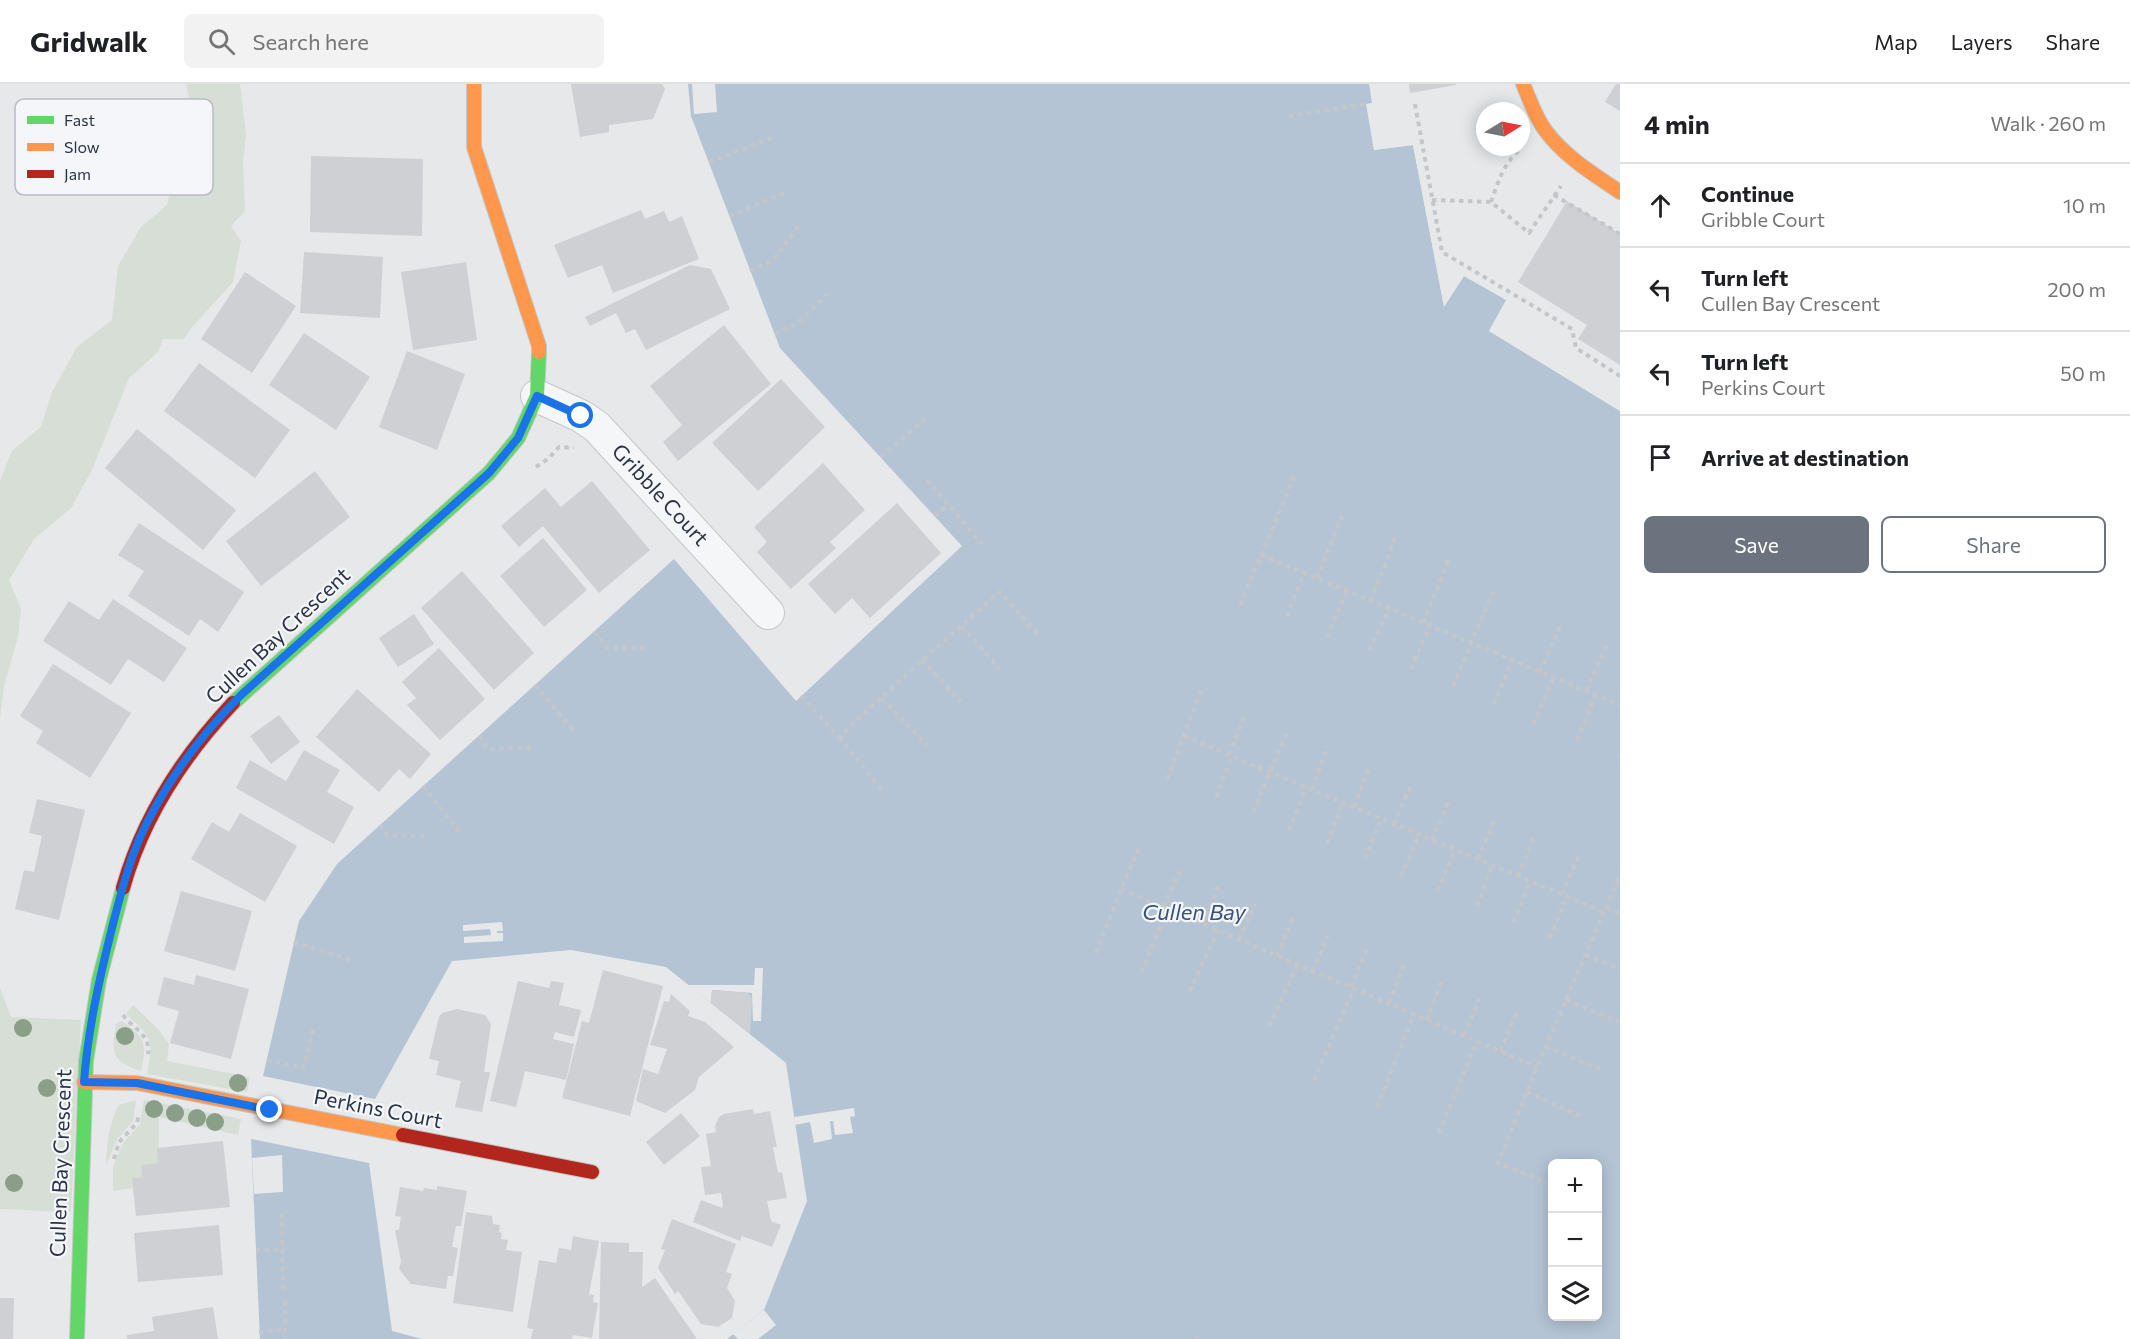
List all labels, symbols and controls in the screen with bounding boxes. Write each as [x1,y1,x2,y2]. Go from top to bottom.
search box [184,14,604,68]
text: Gridwalk [30,24,148,58]
icon: search [205,25,238,58]
text: Search here [253,28,369,55]
text: Map [1874,29,1918,54]
text: Layers [1951,29,2013,54]
text: Share [2046,29,2100,54]
legend [15,99,213,195]
north arrow [1476,102,1530,156]
text: 4 min [1644,108,1710,139]
text: Fast [64,110,95,129]
text: Walk · 260 m [1990,111,2106,135]
text: Slow [64,137,100,156]
text: Jam [64,164,91,183]
text: Continue [1701,180,1794,207]
icon: ahead [1644,189,1677,222]
text: 10 m [2063,193,2106,217]
text: Gribble Court [1701,207,1825,231]
text: Turn left [1701,264,1788,291]
icon: left [1644,273,1677,306]
text: 200 m [2048,277,2106,301]
text: Cullen Bay Crescent [1701,291,1880,315]
text: Turn left [1701,348,1788,375]
icon: left [1644,357,1677,390]
text: 50 m [2060,361,2106,385]
text: Perkins Court [1701,375,1825,399]
route start [567,402,593,428]
street label: Gribble Court [608,438,715,550]
icon: arrive [1644,441,1677,474]
text: Arrive at destination [1701,444,1909,471]
button: Save [1644,516,1869,573]
button: Share [1881,516,2106,573]
street label: Cullen Bay Crescent [200,562,354,708]
water label: Cullen Bay [1142,898,1246,925]
street label: Cullen Bay Crescent [44,1068,75,1257]
street label: Perkins Court [312,1083,445,1132]
route end [256,1096,282,1122]
map controls [1548,1159,1602,1321]
button: + [1548,1159,1602,1213]
button: − [1548,1213,1602,1267]
button: layers [1548,1267,1602,1321]

